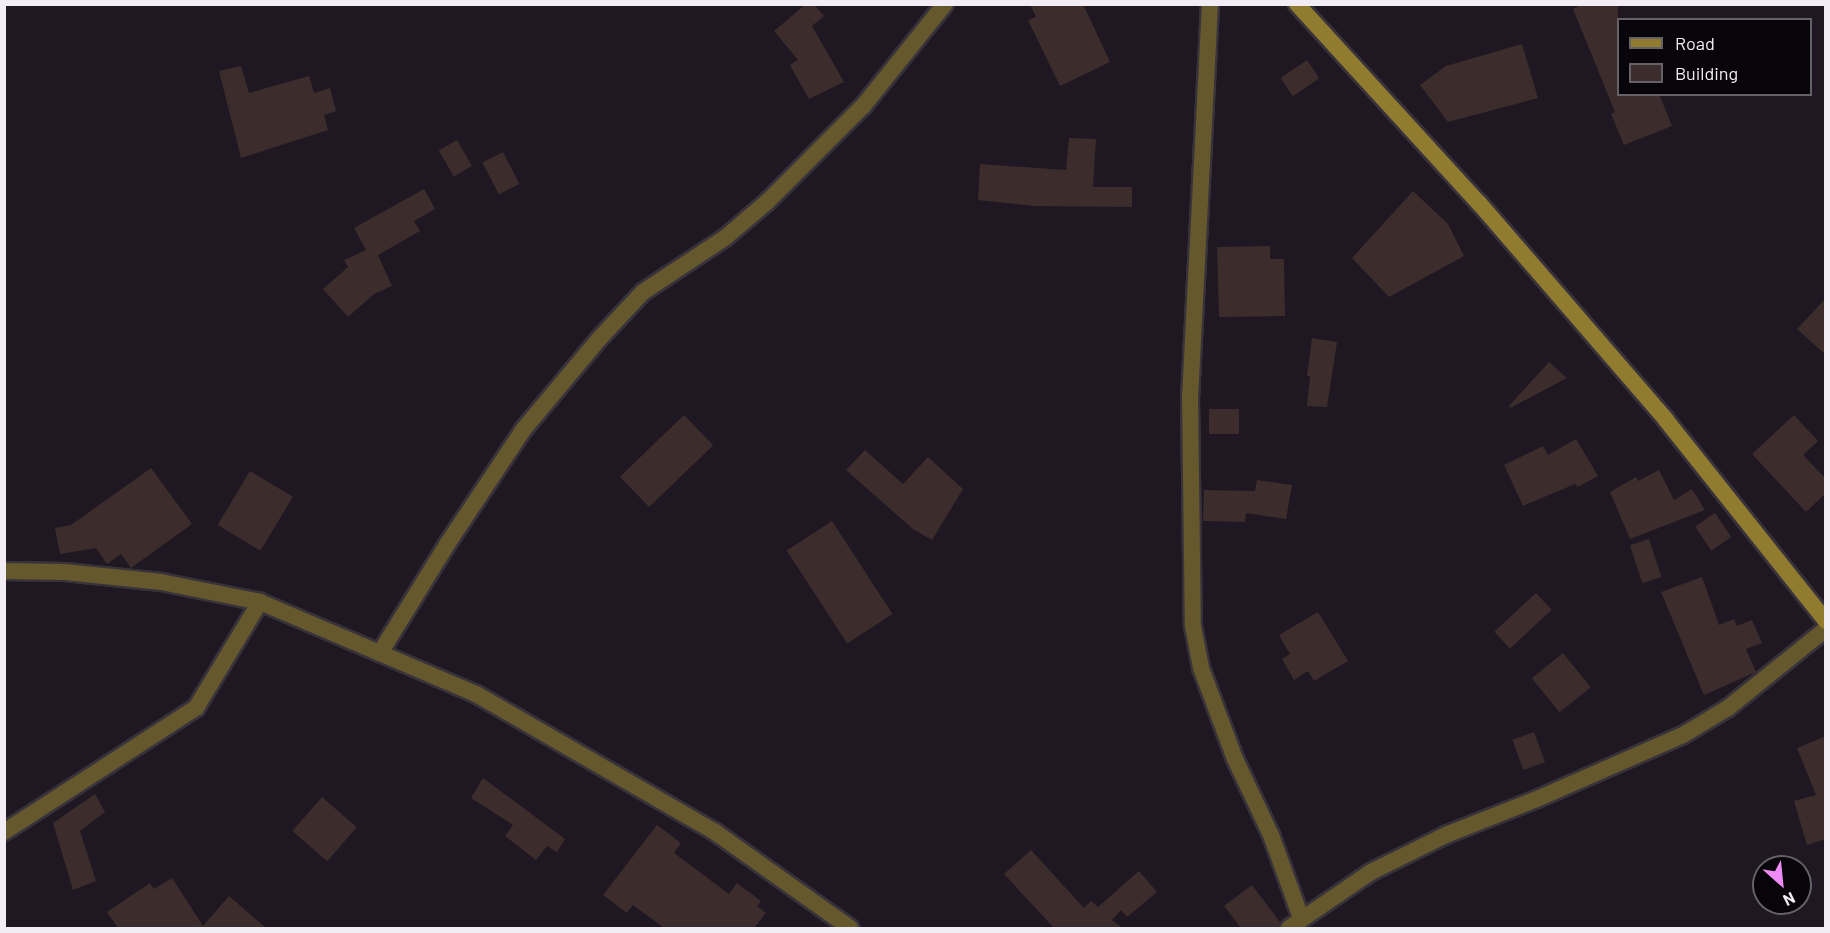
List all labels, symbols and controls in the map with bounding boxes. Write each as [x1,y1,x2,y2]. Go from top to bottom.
legend [1617,18,1812,96]
text: Road [1675,32,1715,54]
text: Building [1675,62,1738,84]
north arrow [1752,855,1812,915]
text: N [1780,889,1799,911]

